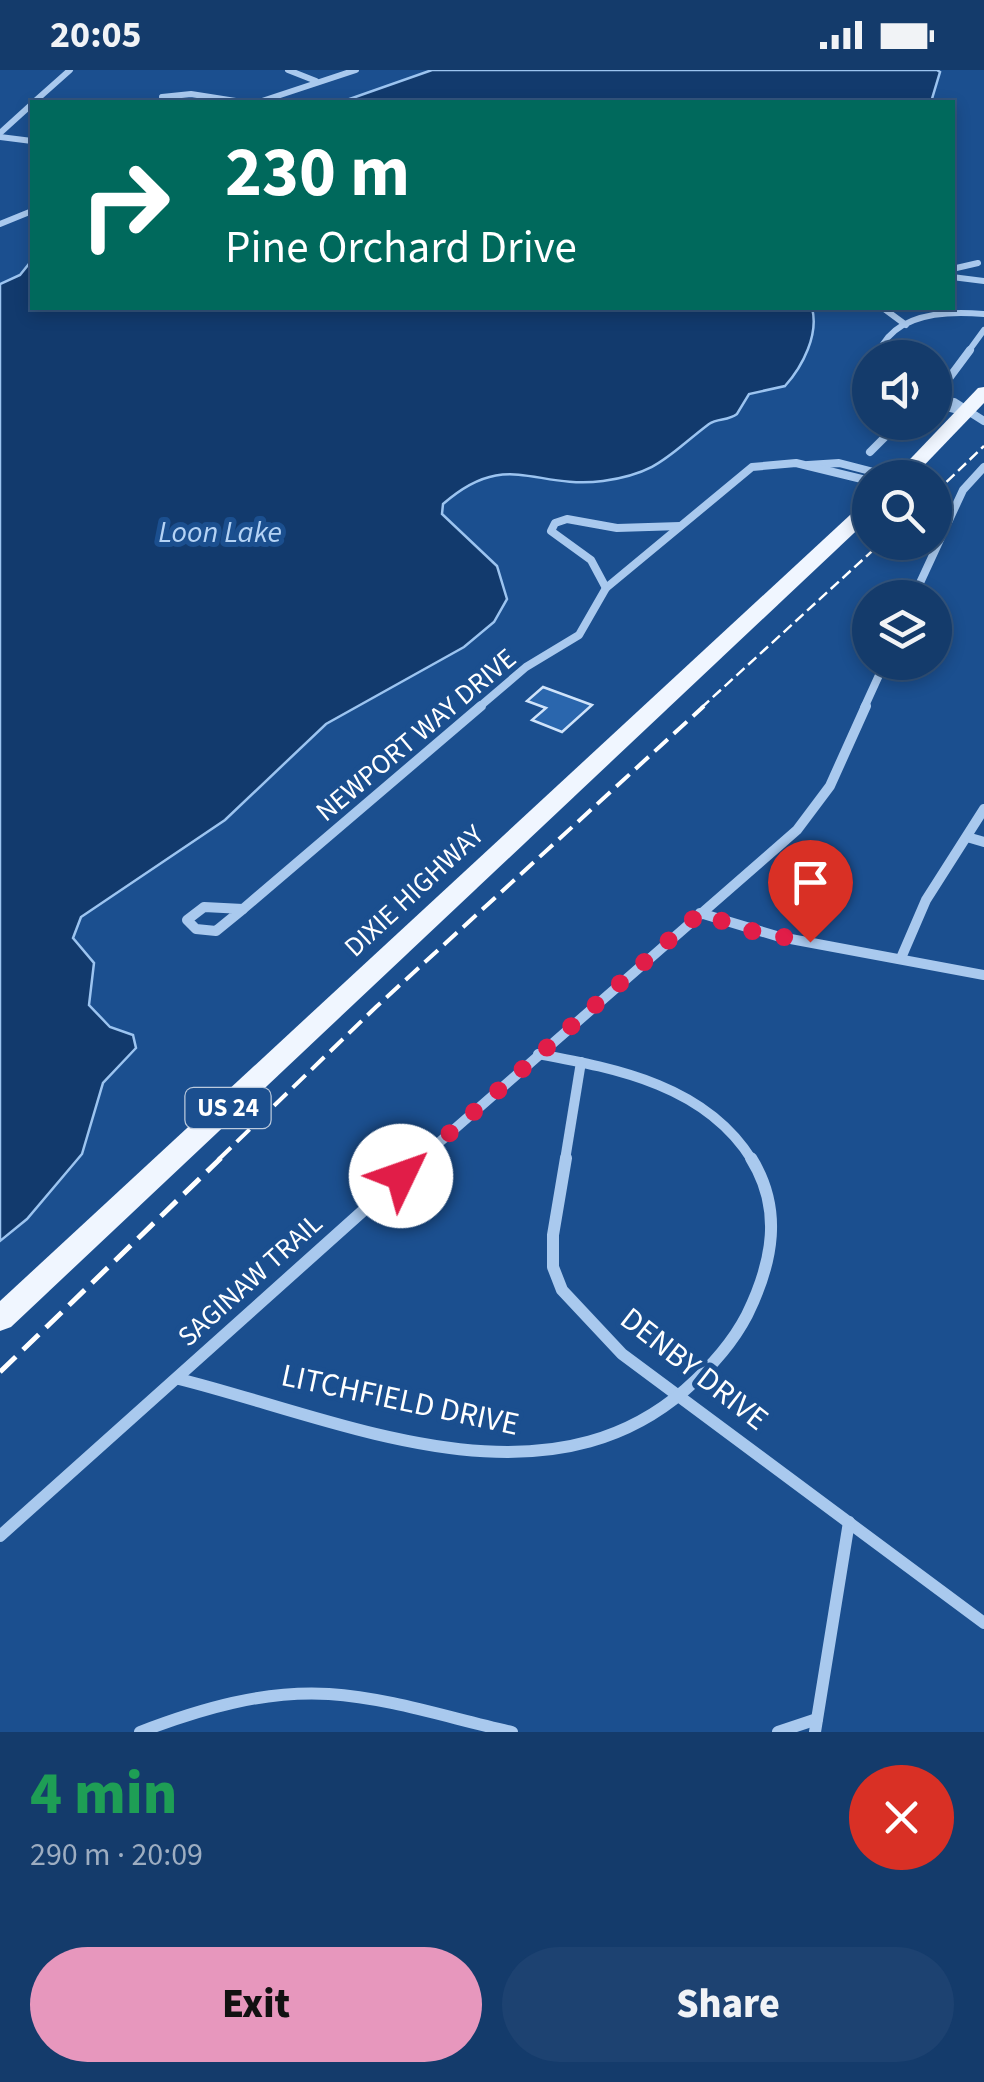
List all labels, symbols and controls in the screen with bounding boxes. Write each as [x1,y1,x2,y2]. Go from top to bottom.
text: 20:05 [50,8,142,62]
text: 230 m [225,123,410,223]
icon: right [60,140,190,270]
text: Pine Orchard Drive [225,216,577,280]
map controls [852,340,952,680]
button: sound [852,340,952,440]
button: search [852,460,952,560]
water label: Loon Lake [158,511,282,554]
button: layers [852,580,952,680]
street label: NEWPORT WAY DRIVE [307,639,525,831]
street label: DIXIE HIGHWAY [335,815,493,966]
pin [768,840,853,943]
icon: arrive [783,855,838,910]
road number: US 24 [186,1088,270,1128]
position arrow [349,1124,453,1228]
street label: SAGINAW TRAIL [169,1204,331,1356]
street label: DENBY DRIVE [610,1296,778,1442]
street label: LITCHFIELD DRIVE [277,1352,523,1448]
text: 4 min [30,1752,177,1837]
button: close [849,1765,954,1870]
text: 290 m · 20:09 [30,1832,203,1878]
button: Exit [30,1947,482,2062]
button: Share [502,1947,954,2062]

